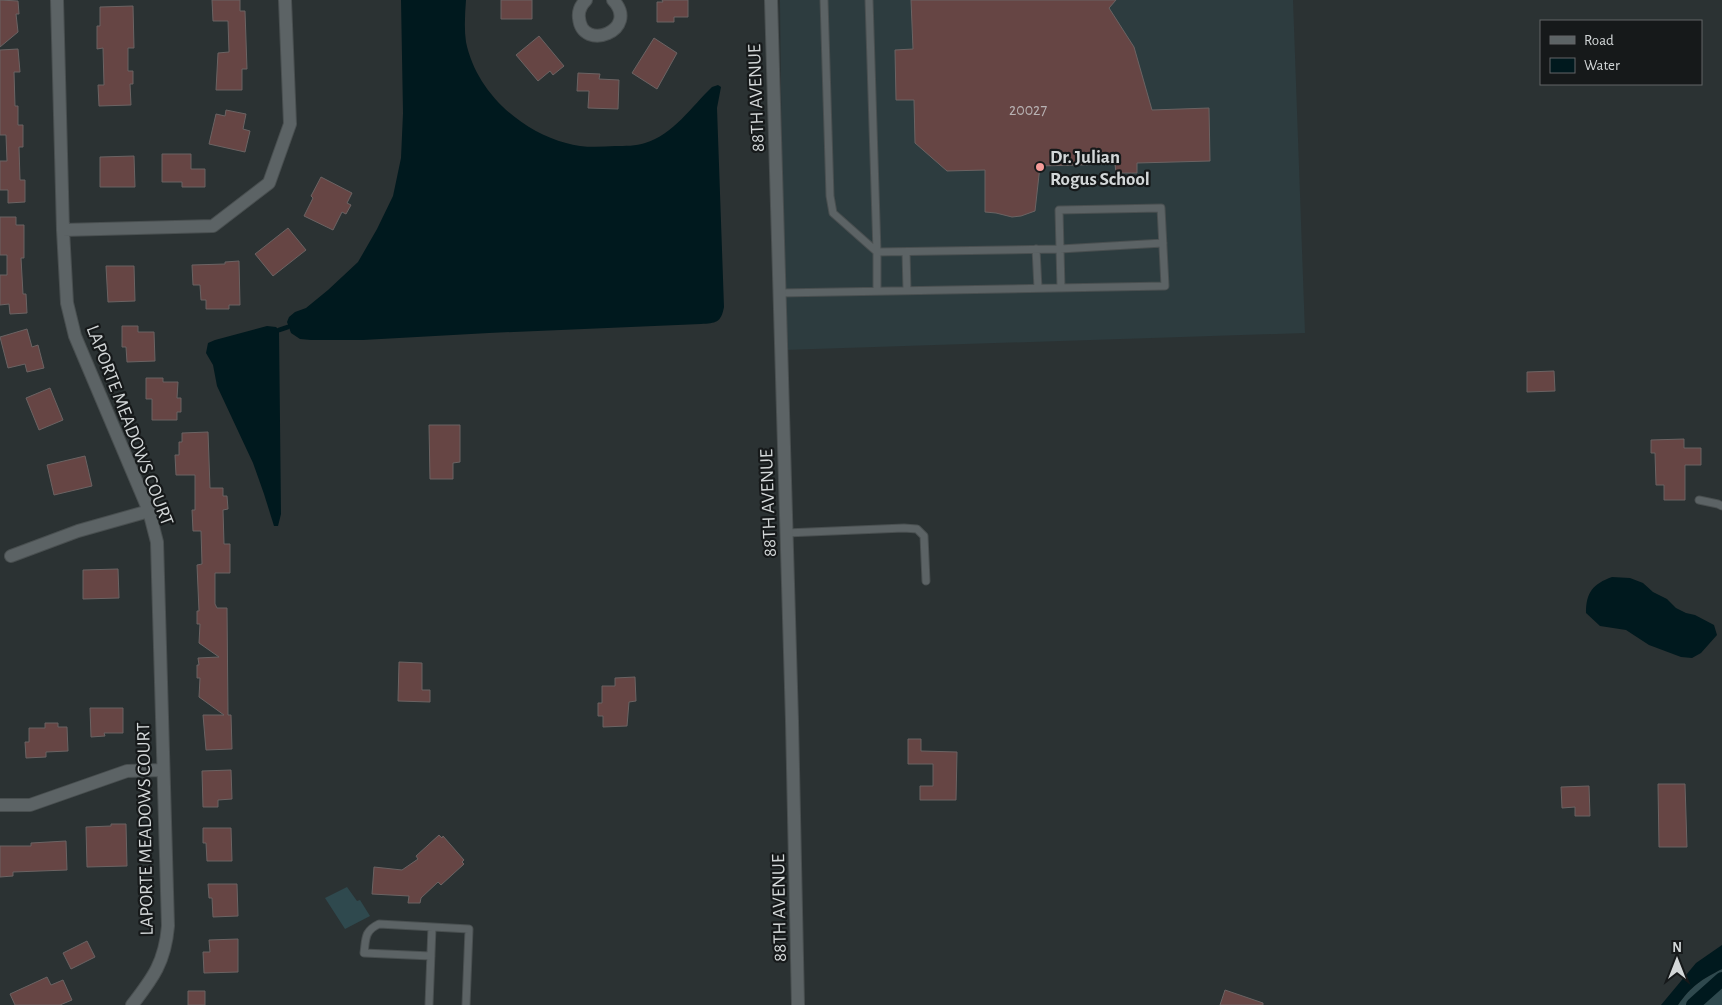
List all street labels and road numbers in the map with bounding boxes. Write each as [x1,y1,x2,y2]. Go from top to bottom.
street label: 88TH AVENUE [745,44,768,152]
street label: LAPORTE MEADOWS COURT [83,323,177,528]
street label: 88TH AVENUE [757,449,780,557]
street label: LAPORTE MEADOWS COURT [134,722,157,936]
street label: 88TH AVENUE [769,854,790,962]

